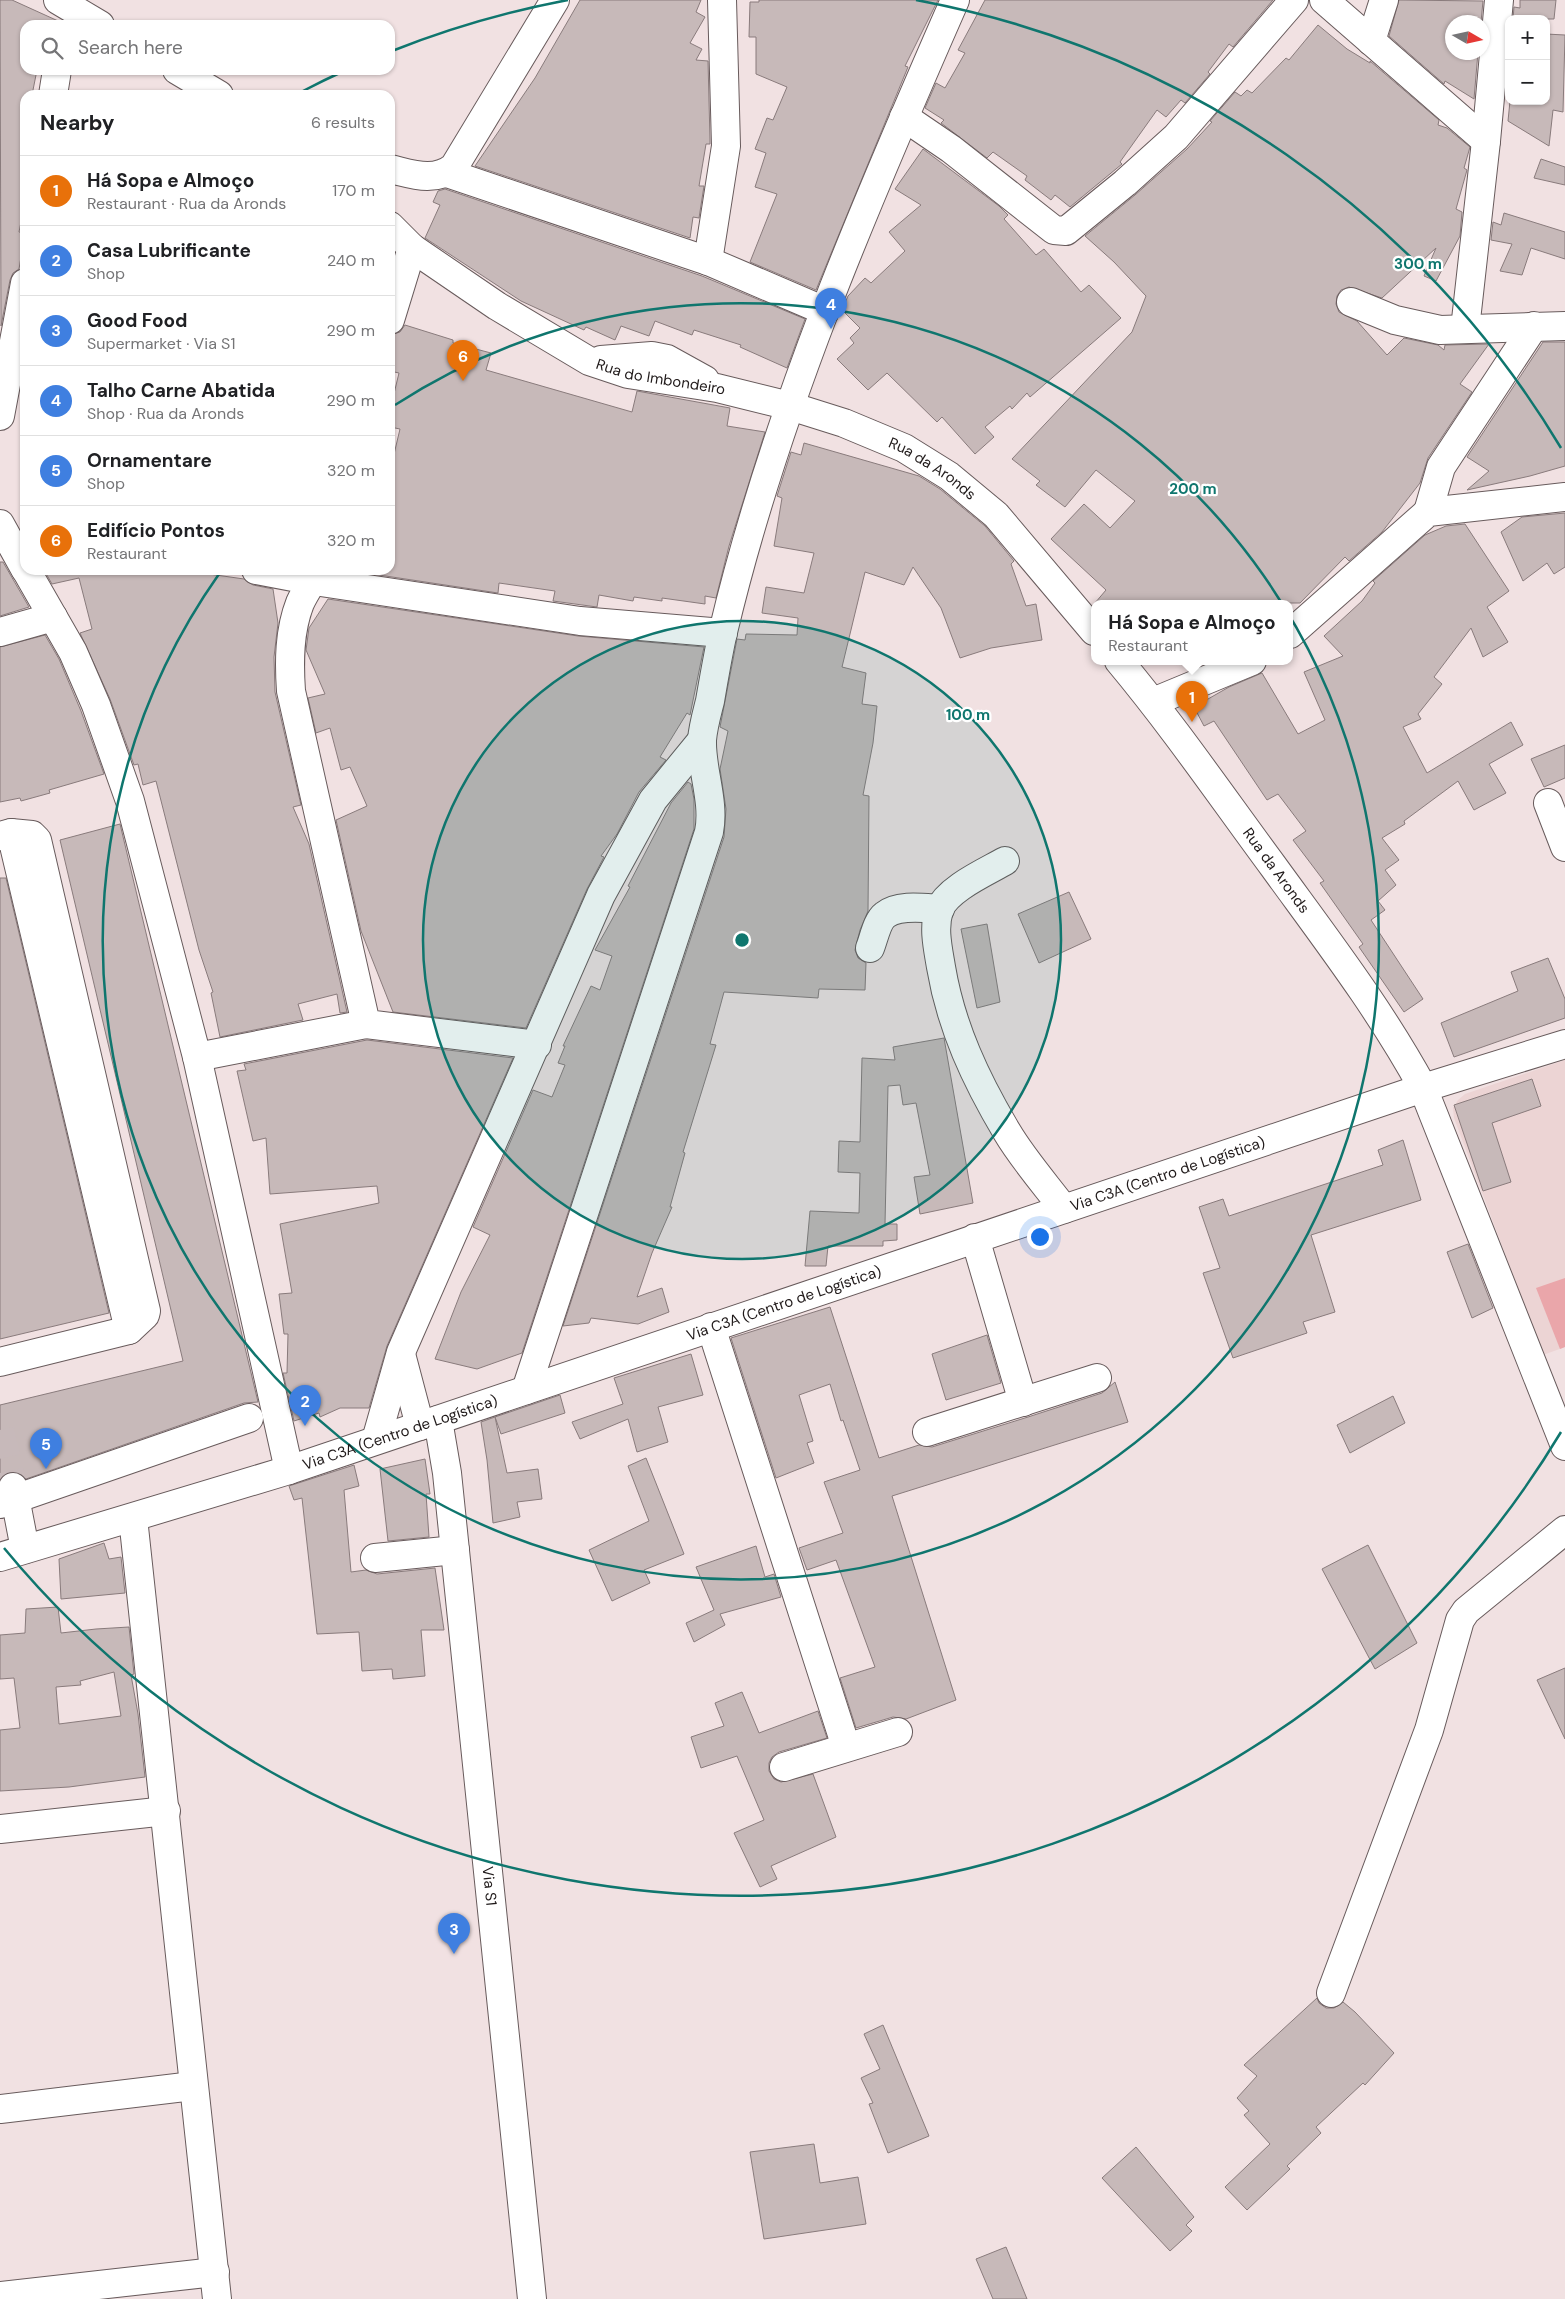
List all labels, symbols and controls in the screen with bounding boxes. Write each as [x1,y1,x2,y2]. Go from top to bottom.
north arrow [1445,15,1490,60]
map controls [1505,15,1550,105]
button: + [1505,15,1550,60]
search box [20,20,395,75]
icon: search [38,34,66,62]
text: Search here [78,35,183,60]
button: − [1505,60,1550,105]
text: Nearby [40,109,114,137]
text: 6 results [311,112,375,133]
text: Há Sopa e Almoço [87,168,254,193]
text: 1 [53,180,59,201]
text: 170 m [332,180,375,201]
text: Restaurant · Rua da Aronds [87,193,286,214]
text: Casa Lubrificante [87,238,251,263]
text: 2 [51,250,61,271]
text: 240 m [327,250,375,271]
text: 300 m [1394,254,1442,274]
text: Shop [87,263,125,284]
pin: 4 [815,288,847,329]
text: Good Food [87,308,188,333]
text: 3 [51,320,61,341]
text: 290 m [326,320,375,341]
text: Supermarket · Via S1 [87,333,235,354]
pin: 6 [447,340,479,381]
street label: Rua do Imbondeiro [593,354,728,400]
text: Talho Carne Abatida [87,378,275,403]
text: 4 [51,390,61,411]
text: 290 m [326,390,375,411]
text: Shop · Rua da Aronds [87,403,244,424]
street label: Rua da Aronds [886,433,980,504]
text: Ornamentare [87,448,212,473]
text: 5 [51,460,61,481]
text: 320 m [327,460,375,481]
text: Shop [87,473,125,494]
text: 200 m [1169,479,1217,499]
text: Edifício Pontos [87,518,225,543]
text: 6 [51,530,61,551]
text: 320 m [327,530,375,551]
text: Restaurant [87,543,167,564]
popup [1091,600,1293,665]
text: Há Sopa e Almoço [1108,610,1276,635]
text: Restaurant [1108,635,1188,656]
pin: 1 [1176,681,1208,722]
text: 100 m [946,705,990,725]
street label: Rua da Aronds [1238,824,1314,917]
centre of rings [733,931,751,949]
street label: Via C3A (Centro de Logística) [1068,1132,1268,1216]
your location [1027,1224,1053,1250]
street label: Via C3A (Centro de Logística) [684,1261,884,1345]
pin: 2 [289,1385,321,1426]
street label: Via C3A (Centro de Logística) [300,1390,500,1475]
pin: 5 [30,1428,62,1469]
street label: Via S1 [478,1866,501,1907]
pin: 3 [438,1913,470,1954]

